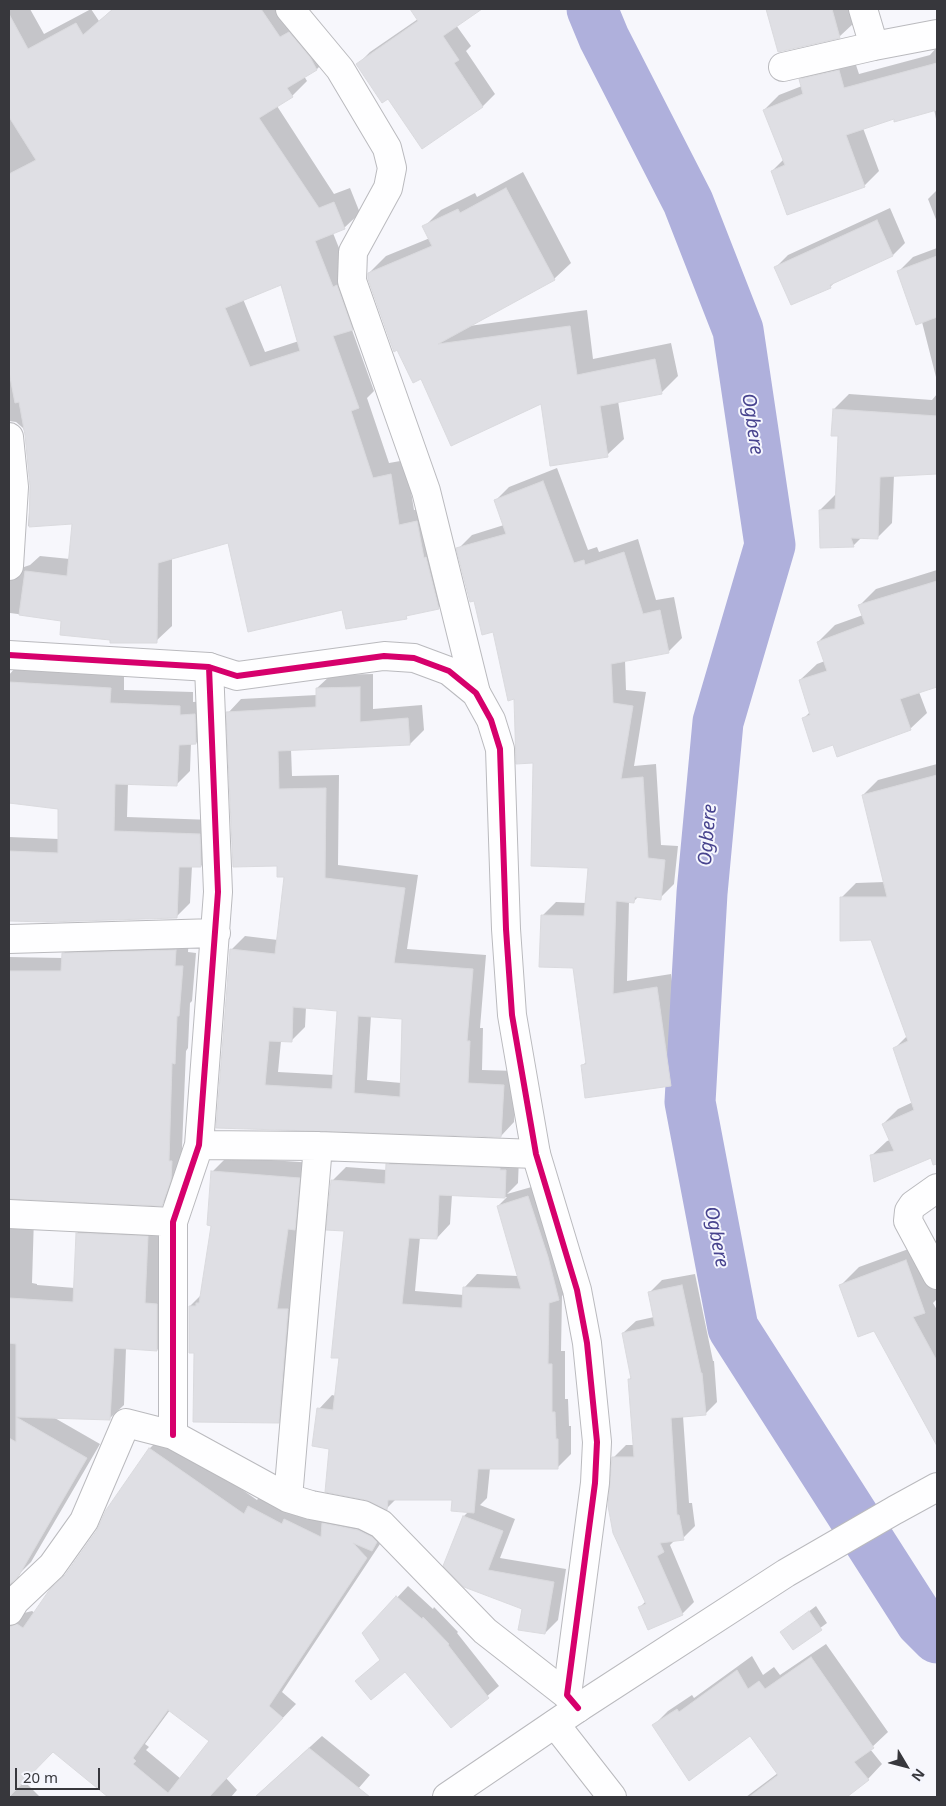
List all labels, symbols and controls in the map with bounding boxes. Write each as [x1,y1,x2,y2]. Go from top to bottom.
water label: Ogbere [736,392,768,456]
water label: Ogbere [694,803,722,867]
water label: Ogbere [699,1204,733,1270]
north arrow [881,1741,931,1791]
scale bar [18,1758,102,1790]
text: N [907,1765,929,1786]
text: 20 m [23,1767,58,1787]

